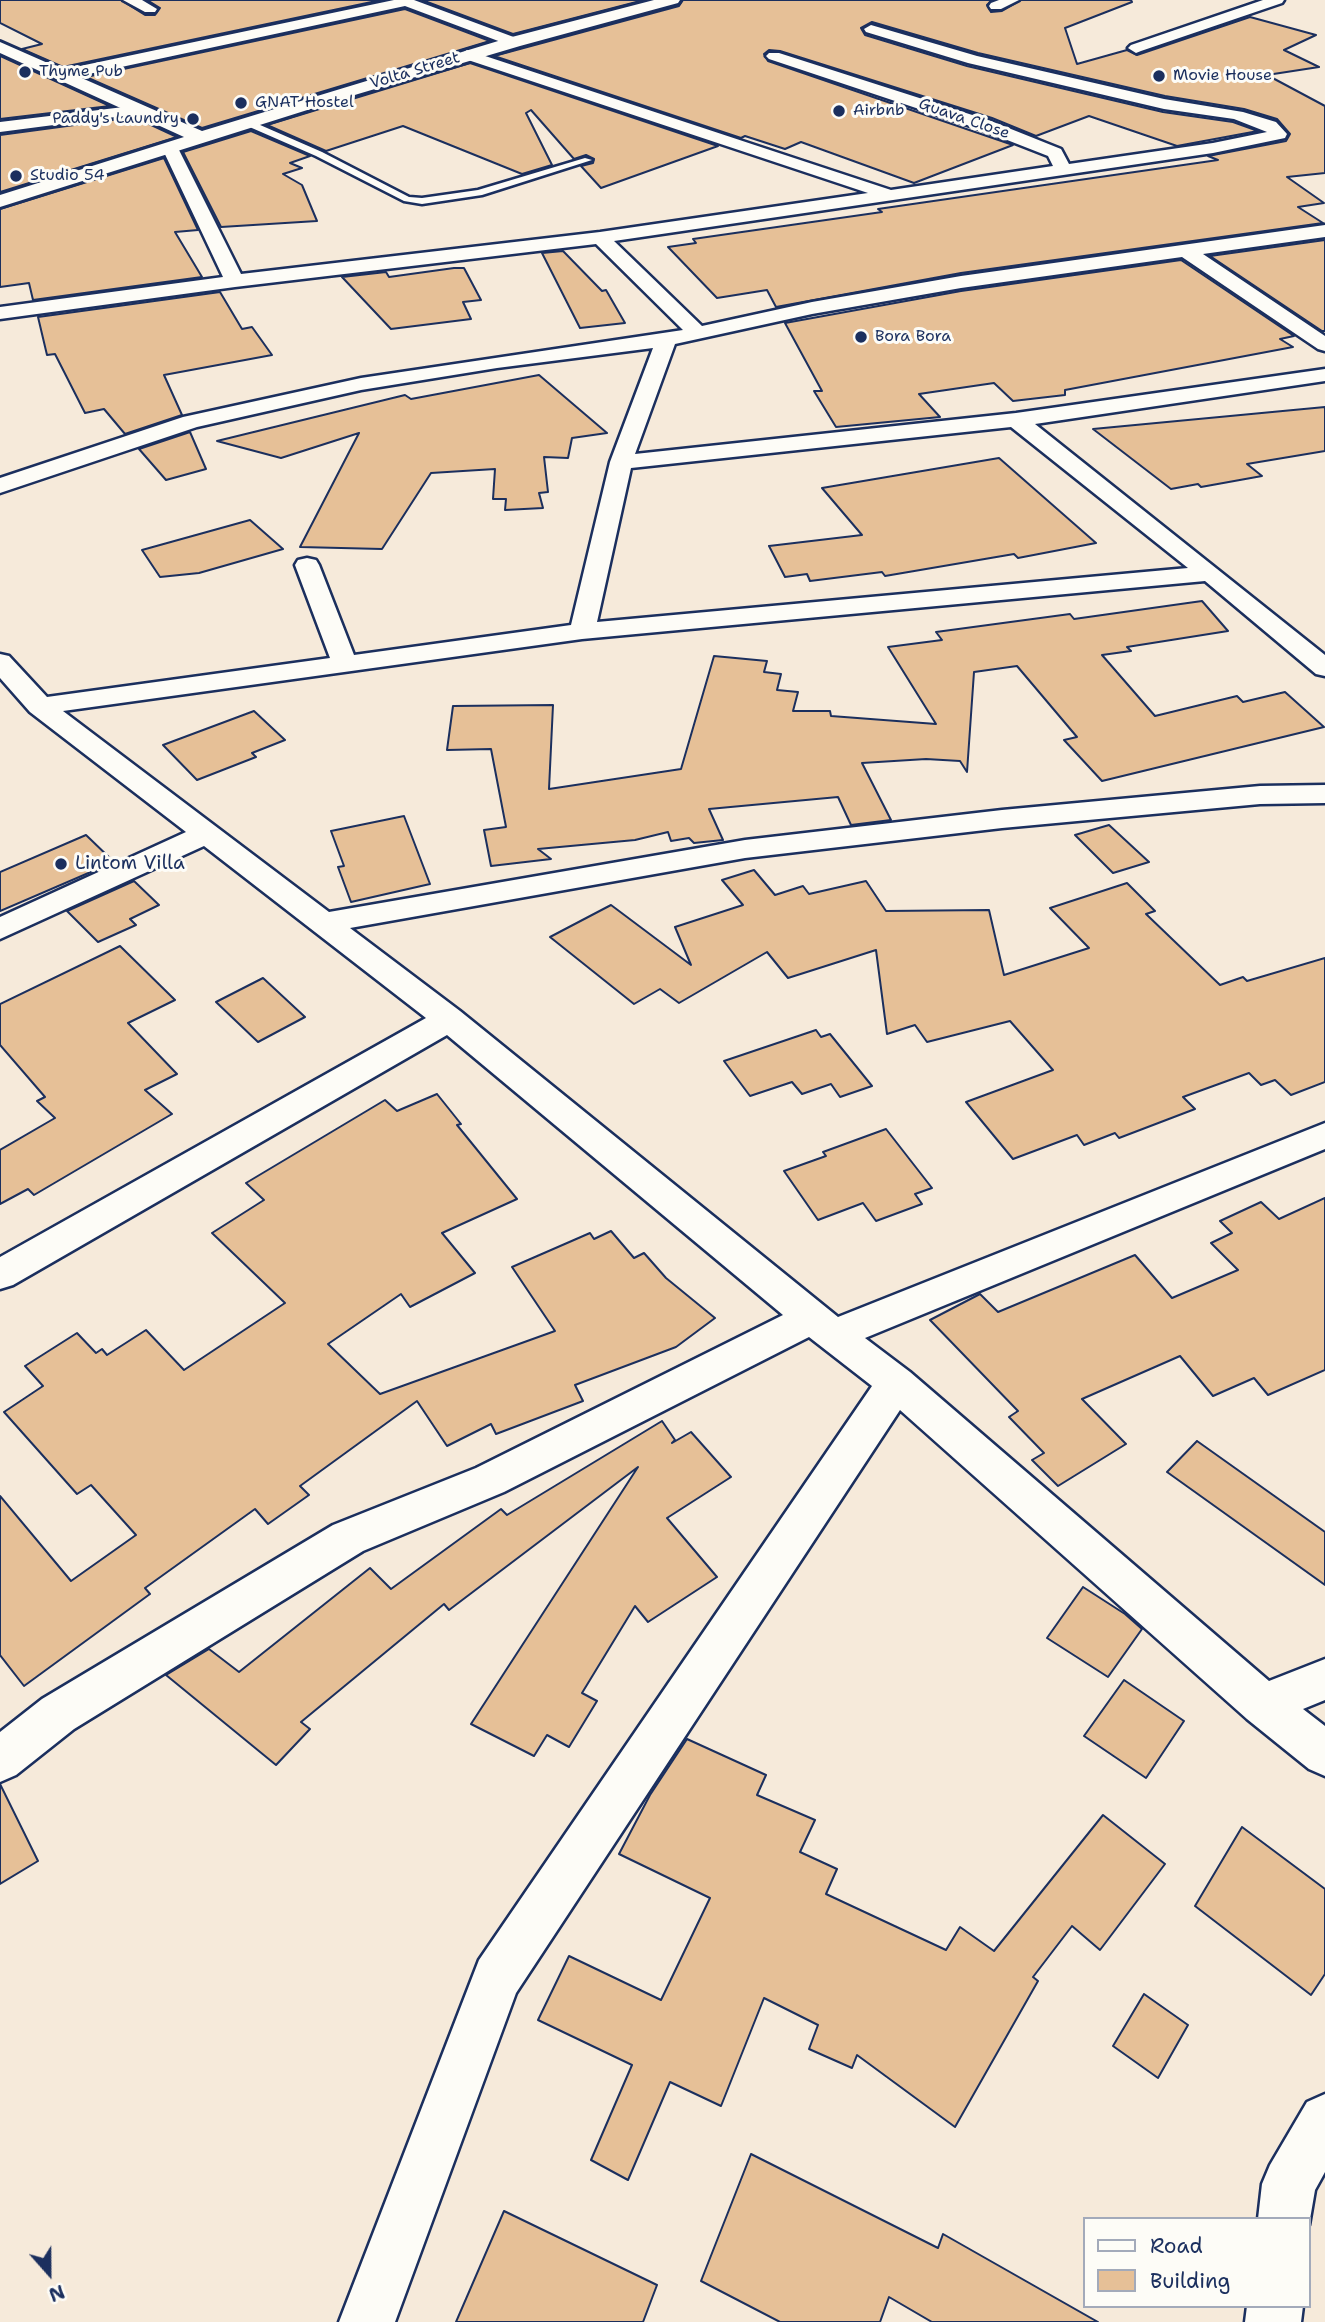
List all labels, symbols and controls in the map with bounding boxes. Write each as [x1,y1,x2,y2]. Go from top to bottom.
street label: Volta Street [368,48,462,94]
place label: Thyme Pub [39,62,123,82]
marker: Thyme Pub [17,64,33,80]
place label: Movie House [1173,66,1272,86]
marker: Movie House [1151,68,1167,84]
place label: GNAT Hostel [255,93,354,113]
street label: Guava Close [916,94,1012,144]
marker: GNAT Hostel [233,95,249,111]
place label: Airbnb [853,101,904,121]
marker: Airbnb [831,103,847,119]
place label: Paddy's Laundry [52,109,179,129]
marker: Paddy's Laundry [185,111,201,127]
place label: Studio 54 [30,166,105,186]
marker: Studio 54 [8,168,24,184]
place label: Bora Bora [875,327,951,347]
marker: Bora Bora [853,329,869,345]
place label: Lintom Villa [75,853,185,875]
marker: Lintom Villa [53,856,69,872]
legend [1084,2217,1311,2308]
text: Road [1150,2232,1203,2260]
north arrow [14,2238,84,2308]
text: Building [1150,2267,1230,2295]
text: N [45,2279,68,2307]

